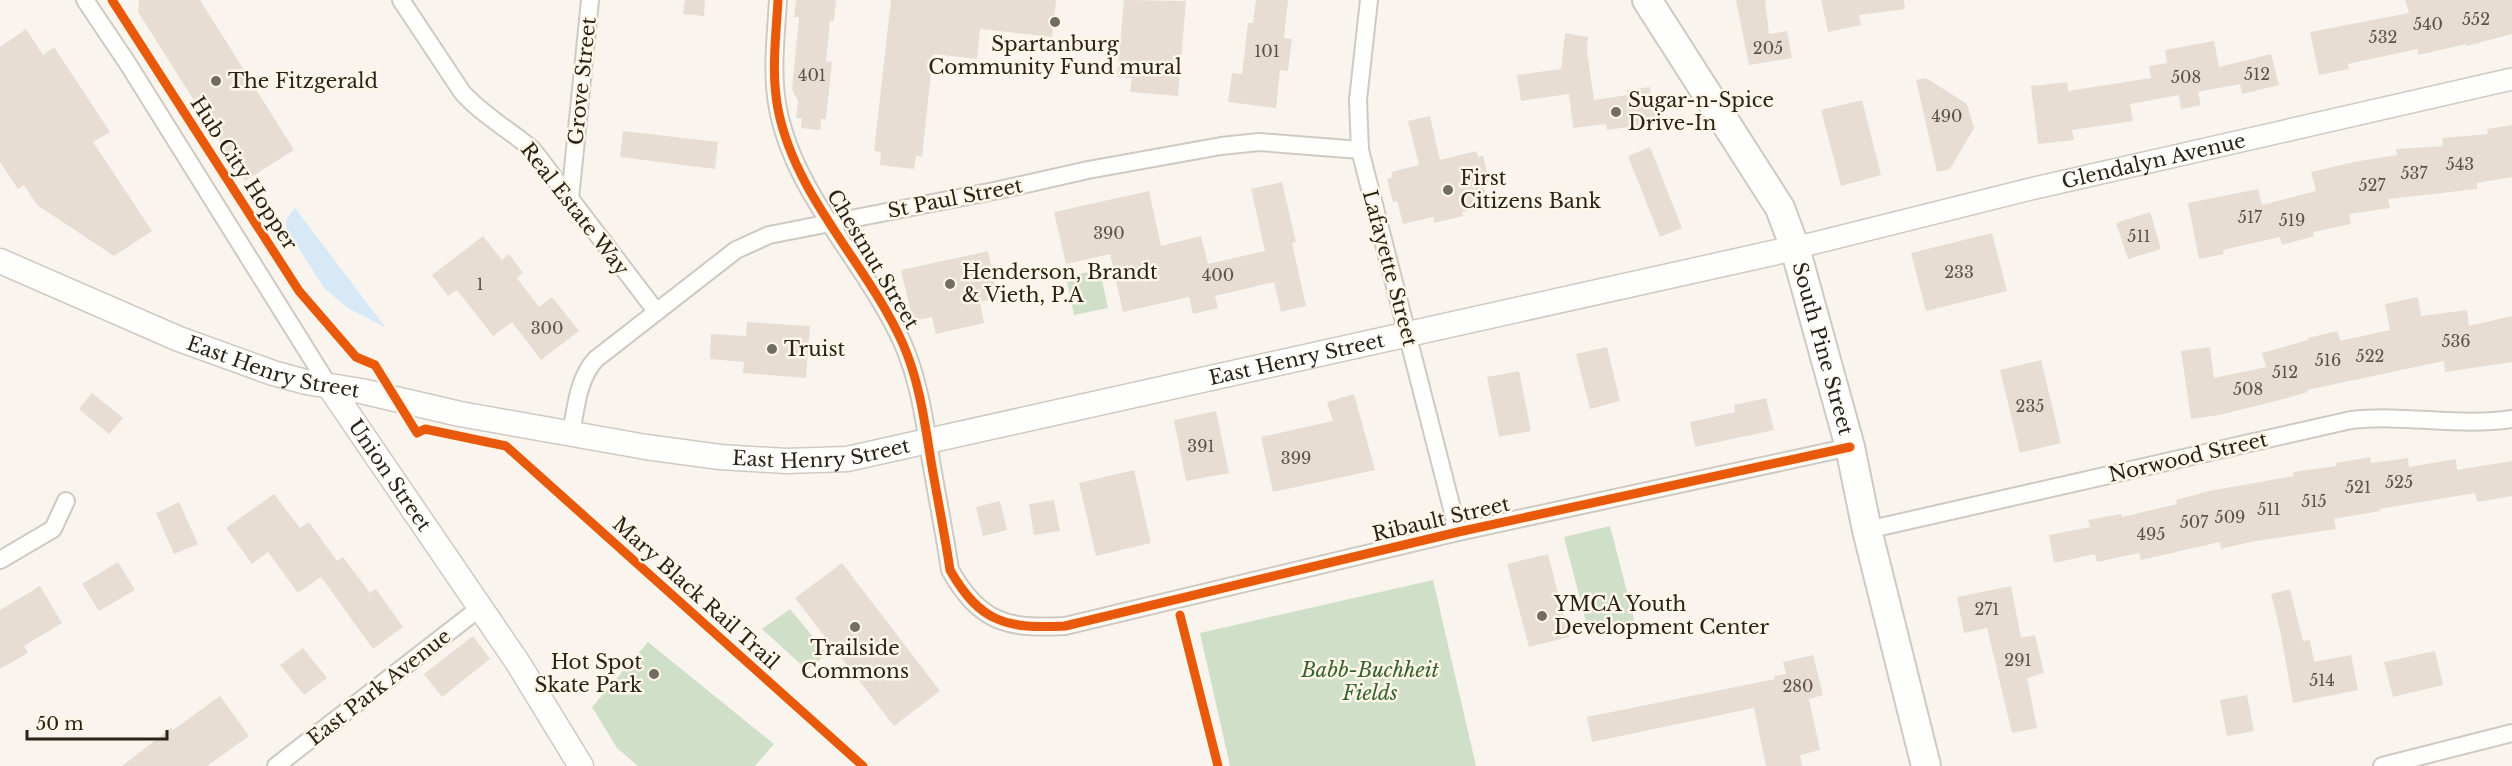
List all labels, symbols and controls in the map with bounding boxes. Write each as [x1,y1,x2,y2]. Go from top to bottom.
house number: 552 [2462,9,2490,29]
house number: 540 [2413,14,2443,34]
street label: Grove Street [563,15,601,146]
marker: Spartanburg Community Fund mural [1048,15,1062,29]
house number: 532 [2369,27,2397,47]
place label: Spartanburg Community Fund mural [928,32,1182,79]
house number: 205 [1753,38,1783,58]
house number: 101 [1254,41,1280,61]
house number: 512 [2244,64,2270,84]
house number: 401 [798,65,826,85]
house number: 508 [2171,67,2201,87]
place label: The Fitzgerald [228,69,378,93]
marker: The Fitzgerald [209,74,223,88]
place label: Sugar-n-Spice Drive-In [1628,88,1774,135]
street label: Hub City Hopper [185,92,303,254]
marker: Sugar-n-Spice Drive-In [1609,105,1623,119]
house number: 490 [1931,106,1963,126]
street label: Glendalyn Avenue [2059,128,2248,194]
street label: Real Estate Way [516,138,634,280]
house number: 543 [2446,154,2474,174]
house number: 537 [2401,163,2428,183]
place label: First Citizens Bank [1460,166,1602,213]
street label: St Paul Street [886,173,1025,223]
house number: 527 [2359,175,2386,195]
marker: First Citizens Bank [1441,183,1455,197]
street label: Chestnut Street [822,185,924,334]
street label: Lafayette Street [1358,187,1423,349]
house number: 517 [2238,207,2263,227]
house number: 519 [2279,210,2305,230]
house number: 390 [1093,223,1125,243]
house number: 511 [2127,226,2151,246]
place label: Henderson, Brandt & Vieth, P.A [962,260,1158,307]
street label: South Pine Street [1787,260,1858,438]
house number: 233 [1944,262,1974,282]
house number: 400 [1202,265,1234,285]
house number: 1 [476,274,484,294]
marker: Henderson, Brandt & Vieth, P.A [943,277,957,291]
house number: 300 [531,318,563,338]
street label: East Henry Street [1207,328,1387,390]
street label: East Henry Street [184,331,362,403]
house number: 536 [2441,331,2471,351]
place label: Truist [784,337,845,361]
marker: Truist [765,342,779,356]
house number: 522 [2356,346,2384,366]
house number: 516 [2315,350,2341,370]
house number: 512 [2272,362,2298,382]
house number: 508 [2233,379,2263,399]
house number: 235 [2016,396,2044,416]
street label: Union Street [343,415,437,536]
street label: Norwood Street [2106,427,2270,487]
street label: East Henry Street [731,433,912,473]
house number: 391 [1187,436,1215,456]
house number: 399 [1281,448,1311,468]
house number: 525 [2385,472,2413,492]
house number: 521 [2345,477,2371,497]
street label: Ribault Street [1370,491,1512,546]
house number: 515 [2301,491,2327,511]
house number: 511 [2257,499,2281,519]
house number: 509 [2215,507,2245,527]
street label: Mary Black Rail Trail [608,512,784,674]
house number: 507 [2180,512,2209,532]
house number: 495 [2137,524,2165,544]
place label: YMCA Youth Development Center [1553,592,1770,639]
house number: 271 [1974,599,2000,619]
marker: YMCA Youth Development Center [1535,609,1549,623]
marker: Trailside Commons [848,620,862,634]
street label: East Park Avenue [303,624,455,750]
place label: Trailside Commons [801,636,909,683]
place label: Hot Spot Skate Park [535,650,643,697]
house number: 291 [2004,650,2032,670]
park label: Babb-Buchheit Fields [1300,658,1440,705]
marker: Hot Spot Skate Park [647,667,661,681]
house number: 514 [2309,670,2335,690]
house number: 280 [1783,676,1813,696]
scale bar [27,703,166,741]
text: 50 m [36,713,84,735]

